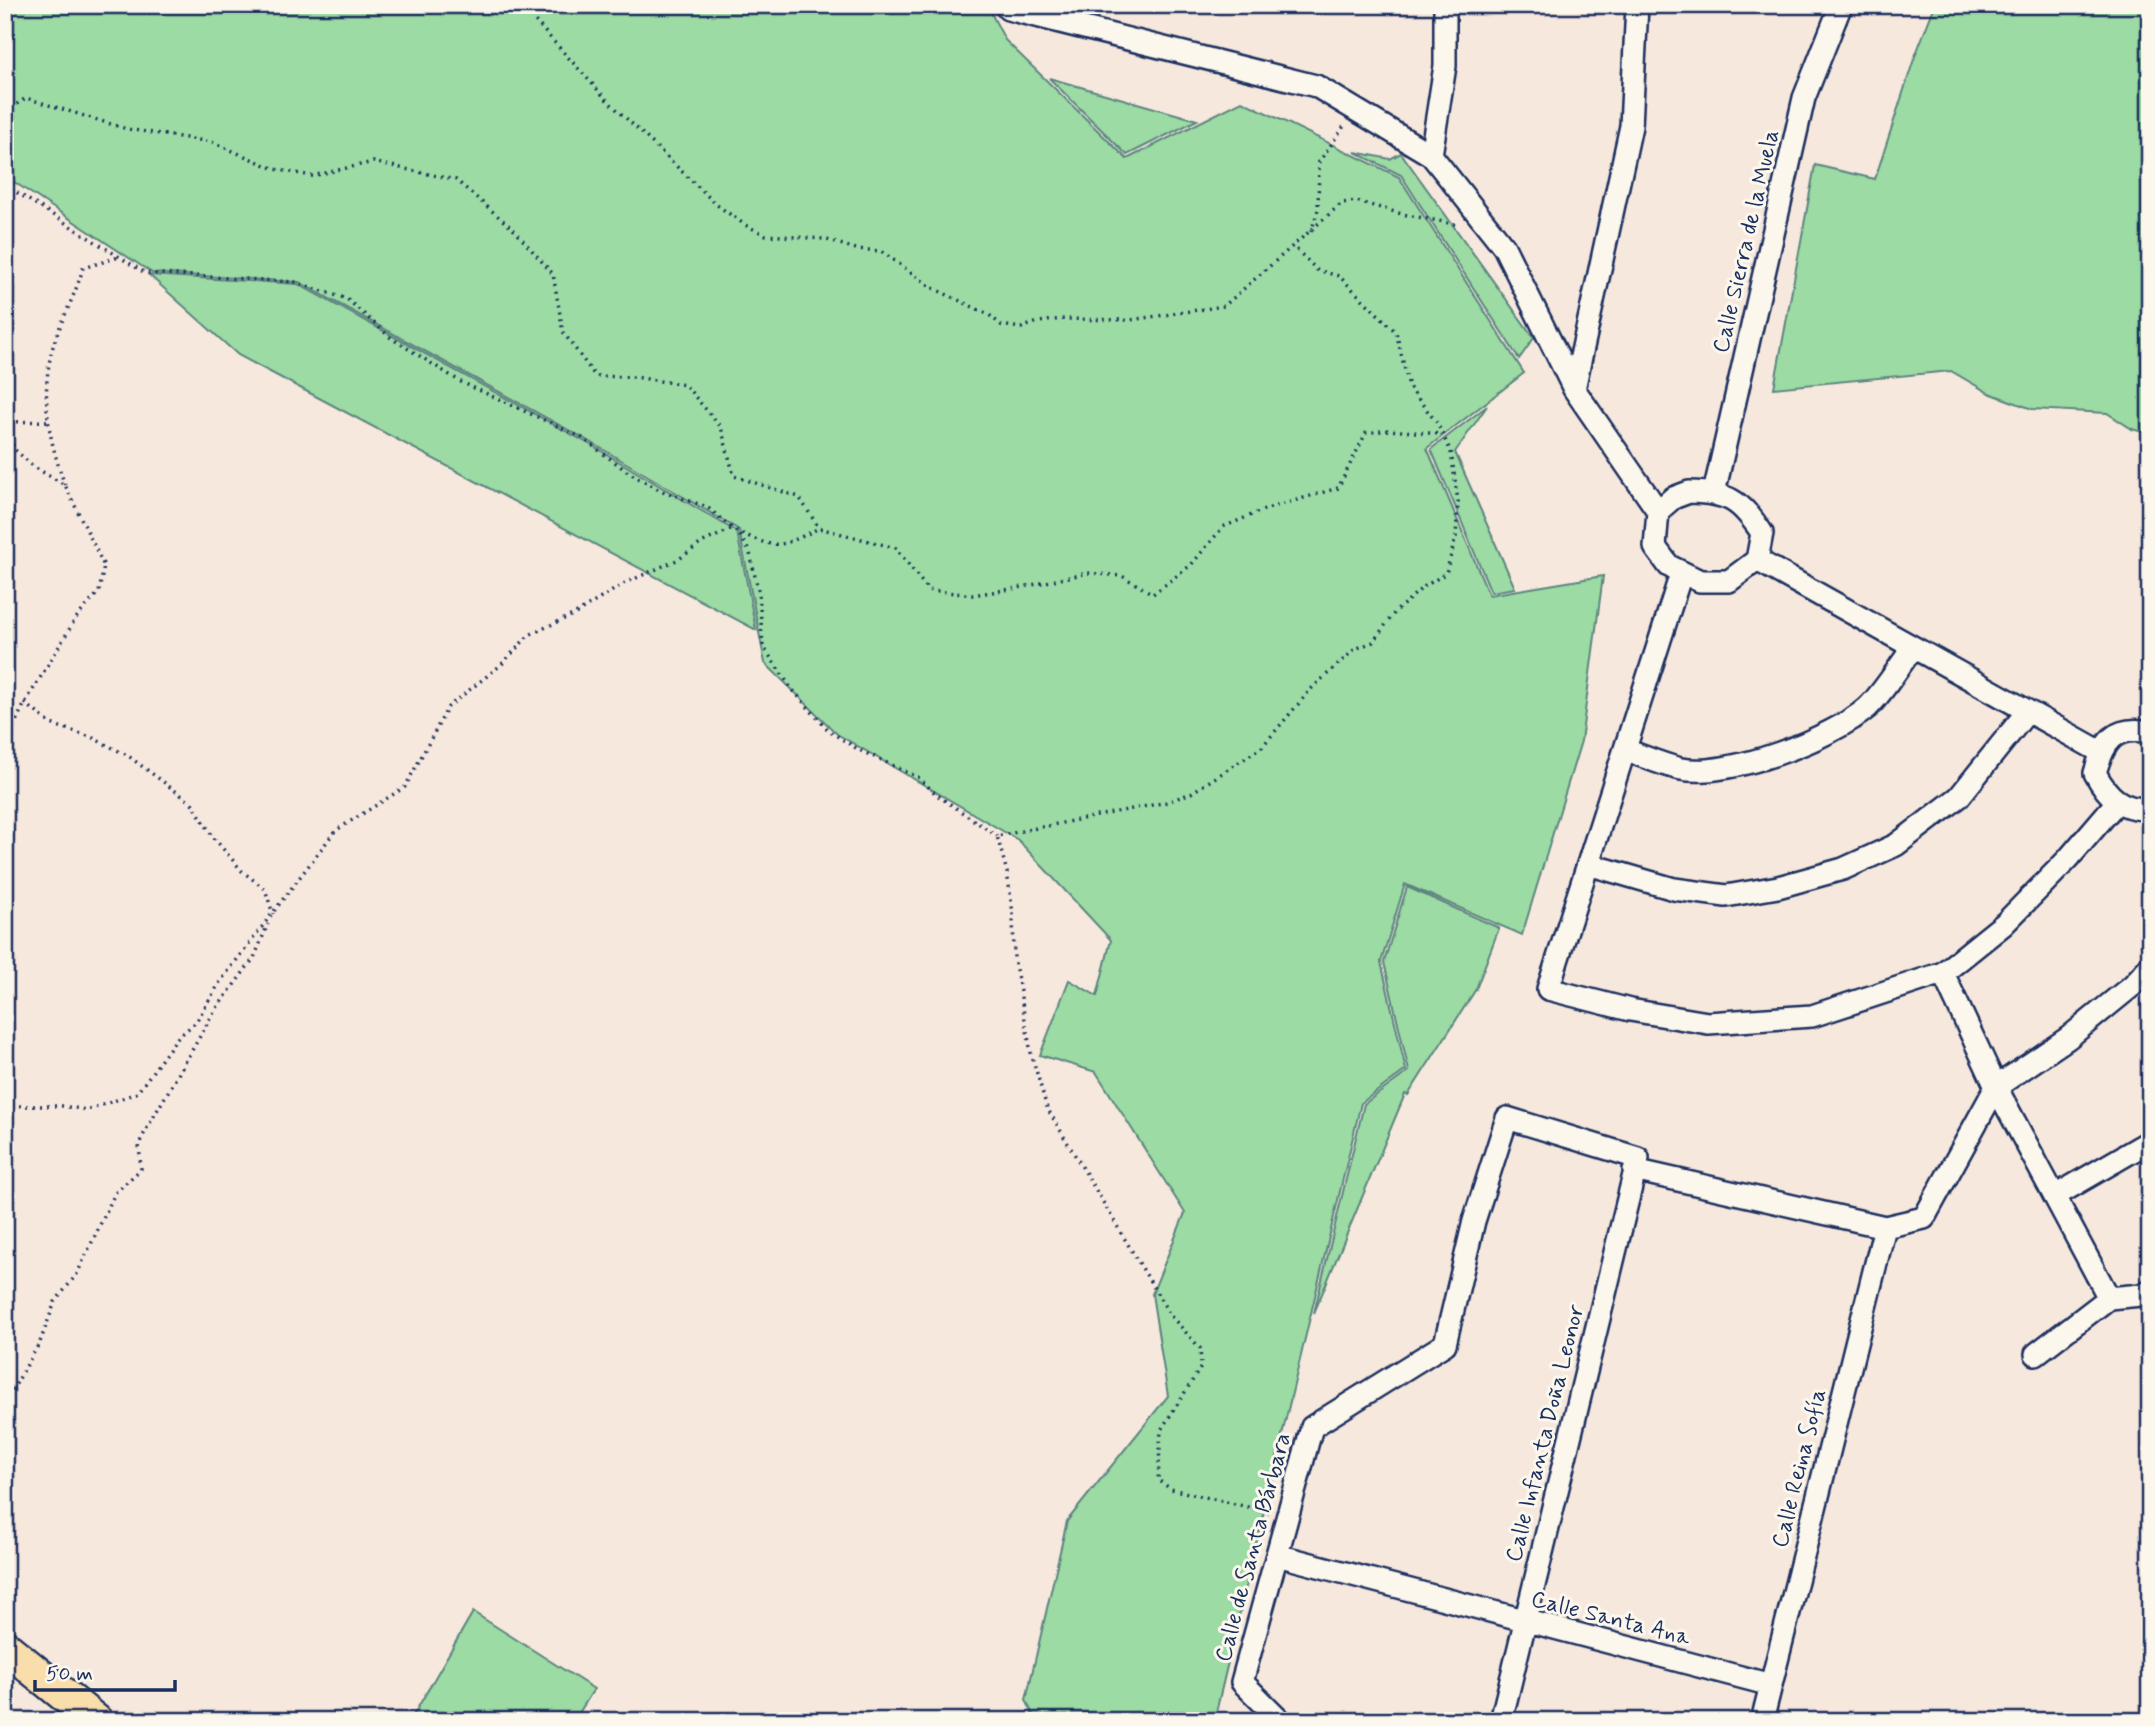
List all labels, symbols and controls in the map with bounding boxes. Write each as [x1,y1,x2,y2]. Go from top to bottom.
street label: Calle Sierra de la Muela [1707,127,1787,356]
street label: Calle Infanta Doña Leonor [1499,1301,1593,1565]
street label: Calle Reina Sofía [1766,1386,1834,1551]
street label: Calle de Santa Bárbara [1209,1430,1299,1665]
street label: Calle Santa Ana [1528,1585,1693,1653]
scale bar [35,1649,175,1693]
text: 50 m [46,1660,93,1688]

